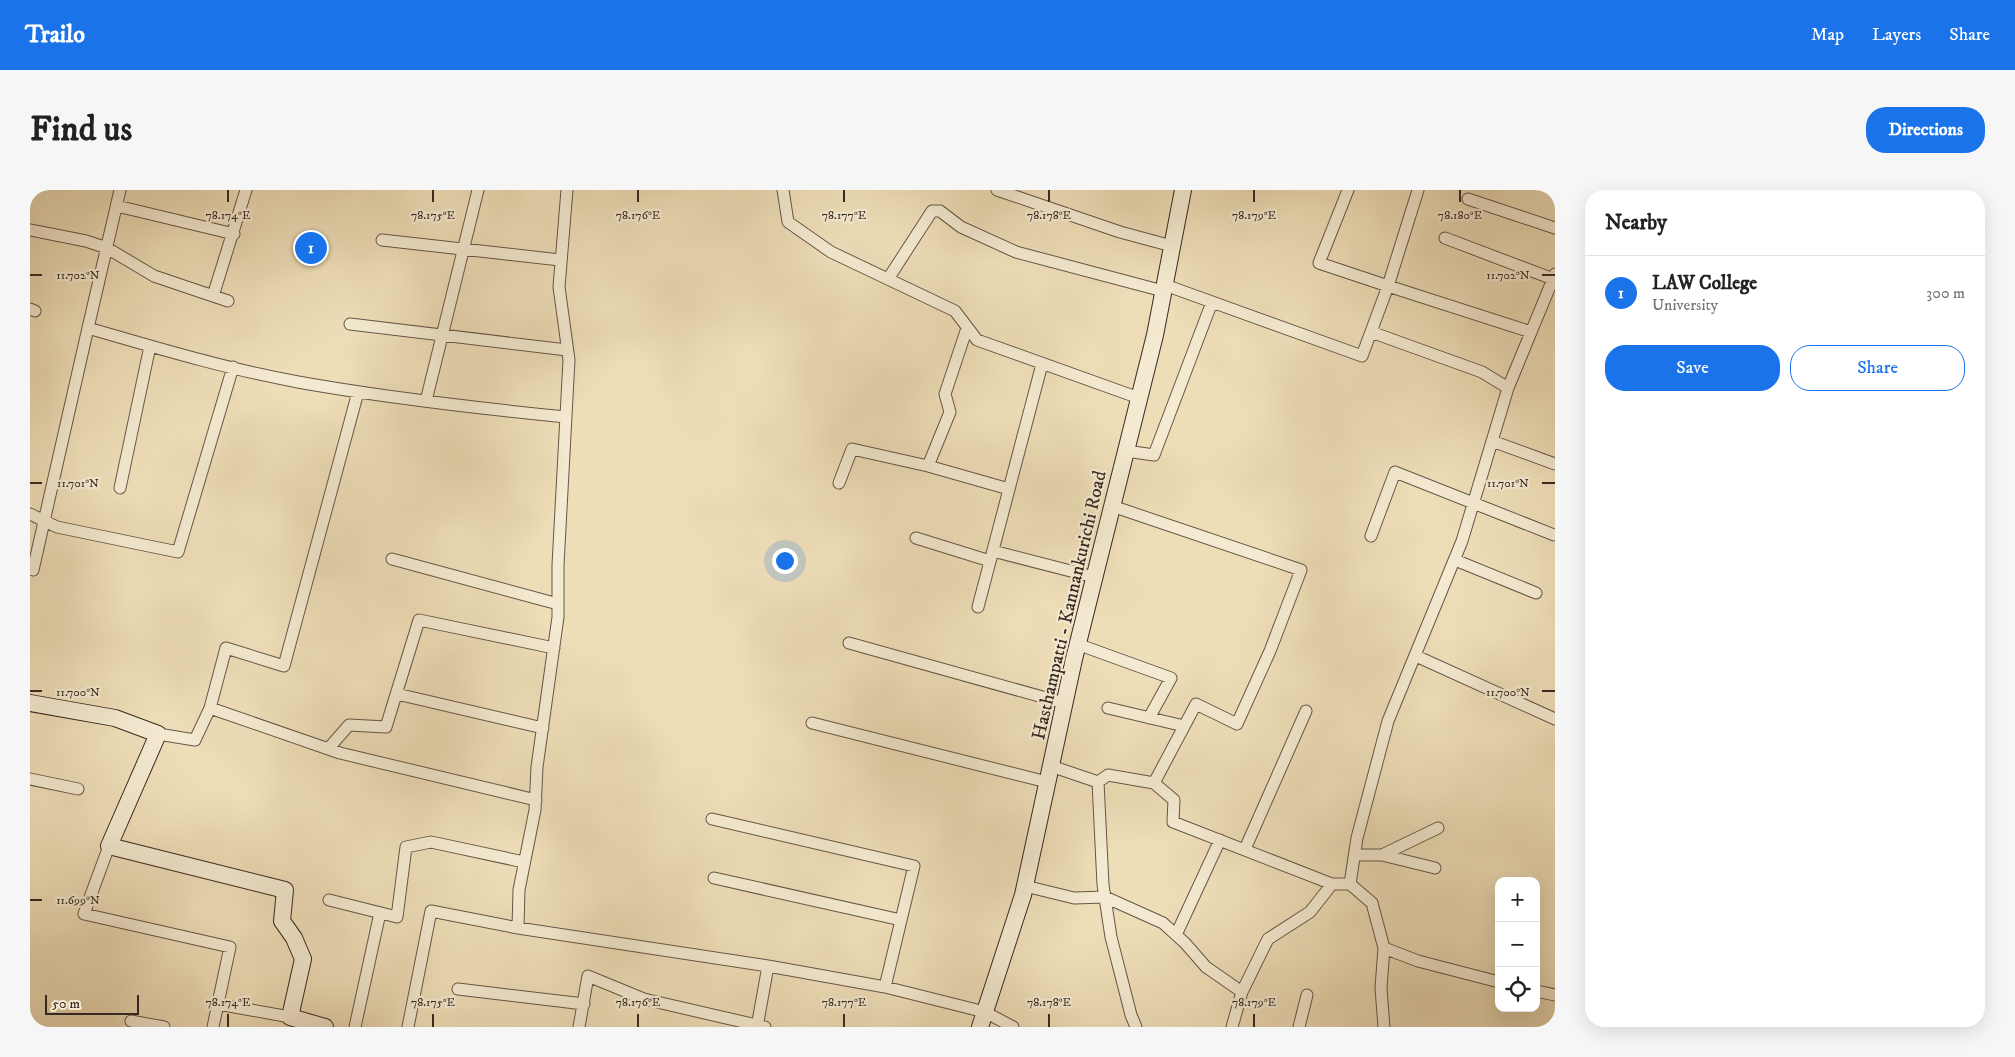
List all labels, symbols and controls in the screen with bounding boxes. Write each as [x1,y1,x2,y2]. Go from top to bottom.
text: Trailo [25,20,85,50]
text: Map [1811,24,1844,46]
text: Layers [1872,24,1921,46]
text: Share [1949,24,1990,46]
button: Directions [1866,107,1985,153]
text: Find us [30,108,132,152]
text: 78.174°E [206,208,251,223]
text: 78.175°E [411,208,456,223]
text: 78.176°E [616,208,661,223]
text: 78.177°E [822,208,867,223]
text: 78.178°E [1027,208,1072,223]
text: 78.179°E [1232,208,1277,223]
text: 78.180°E [1438,208,1483,223]
text: Nearby [1605,210,1667,236]
pin: 1 [295,229,327,267]
text: 11.702°N [56,268,100,283]
text: 11.702°N [1486,268,1530,283]
text: LAW College [1652,272,1757,295]
text: 1 [1618,283,1624,303]
text: 300 m [1926,283,1965,303]
text: University [1652,295,1718,315]
button: Save [1605,345,1780,391]
button: Share [1790,345,1965,391]
street label: Hasthampatti - Kannankurichi Road [1027,468,1112,742]
text: 11.701°N [57,476,99,491]
text: 11.701°N [1487,476,1529,491]
your location [772,548,798,574]
text: 11.700°N [56,685,100,700]
text: 11.700°N [1486,685,1530,700]
map controls [1495,877,1540,1012]
button: + [1495,877,1540,922]
text: 11.699°N [56,893,100,908]
button: − [1495,922,1540,967]
button: locate [1495,967,1540,1012]
scale bar [45,992,139,1015]
text: 50 m [52,995,80,1013]
text: 78.174°E [206,995,251,1010]
text: 78.175°E [411,995,456,1010]
text: 78.176°E [616,995,661,1010]
text: 78.177°E [822,995,867,1010]
text: 78.178°E [1027,995,1072,1010]
text: 78.179°E [1232,995,1277,1010]

